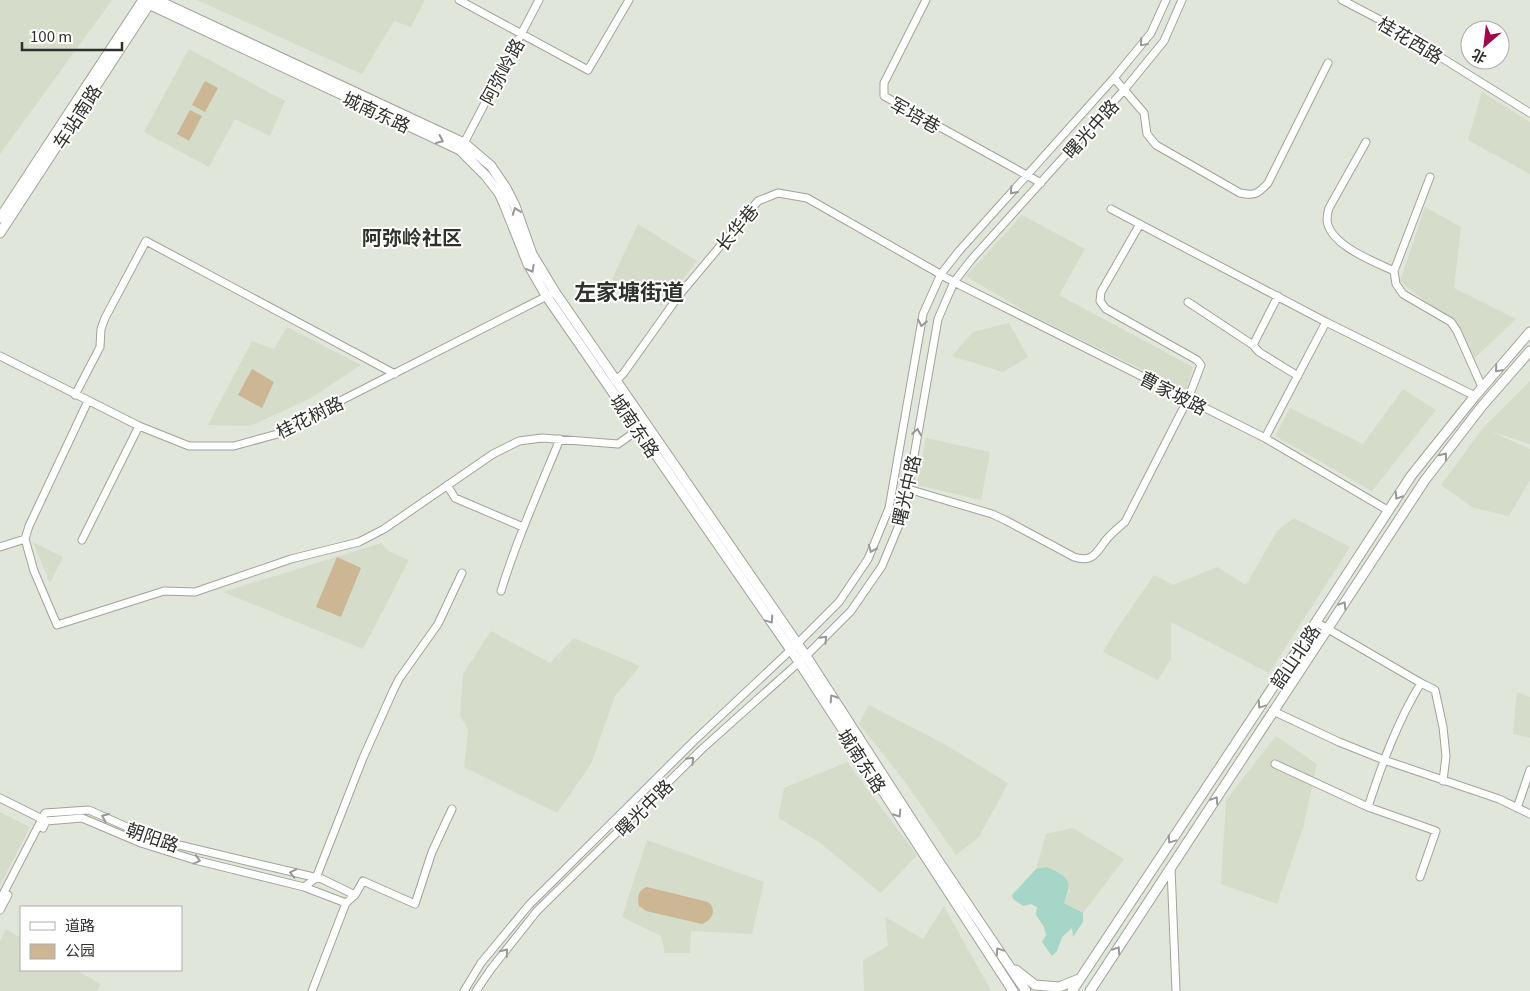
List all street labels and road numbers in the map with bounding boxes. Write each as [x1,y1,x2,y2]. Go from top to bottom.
street label: 桂花西路 [1373,9,1449,69]
street label: 阿弥岭路 [473,33,529,109]
street label: 车站南路 [45,79,107,153]
street label: 城南东路 [339,84,415,138]
street label: 军培巷 [886,90,946,138]
street label: 曙光中路 [1056,93,1124,163]
street label: 长华巷 [709,198,763,256]
street label: 曹家坡路 [1136,364,1212,420]
street label: 城南东路 [605,388,667,462]
street label: 桂花树路 [271,389,347,443]
street label: 曙光中路 [884,452,926,528]
street label: 韶山北路 [1263,619,1325,693]
street label: 城南东路 [832,723,894,797]
street label: 曙光中路 [608,772,678,842]
street label: 朝阳路 [123,815,183,857]

